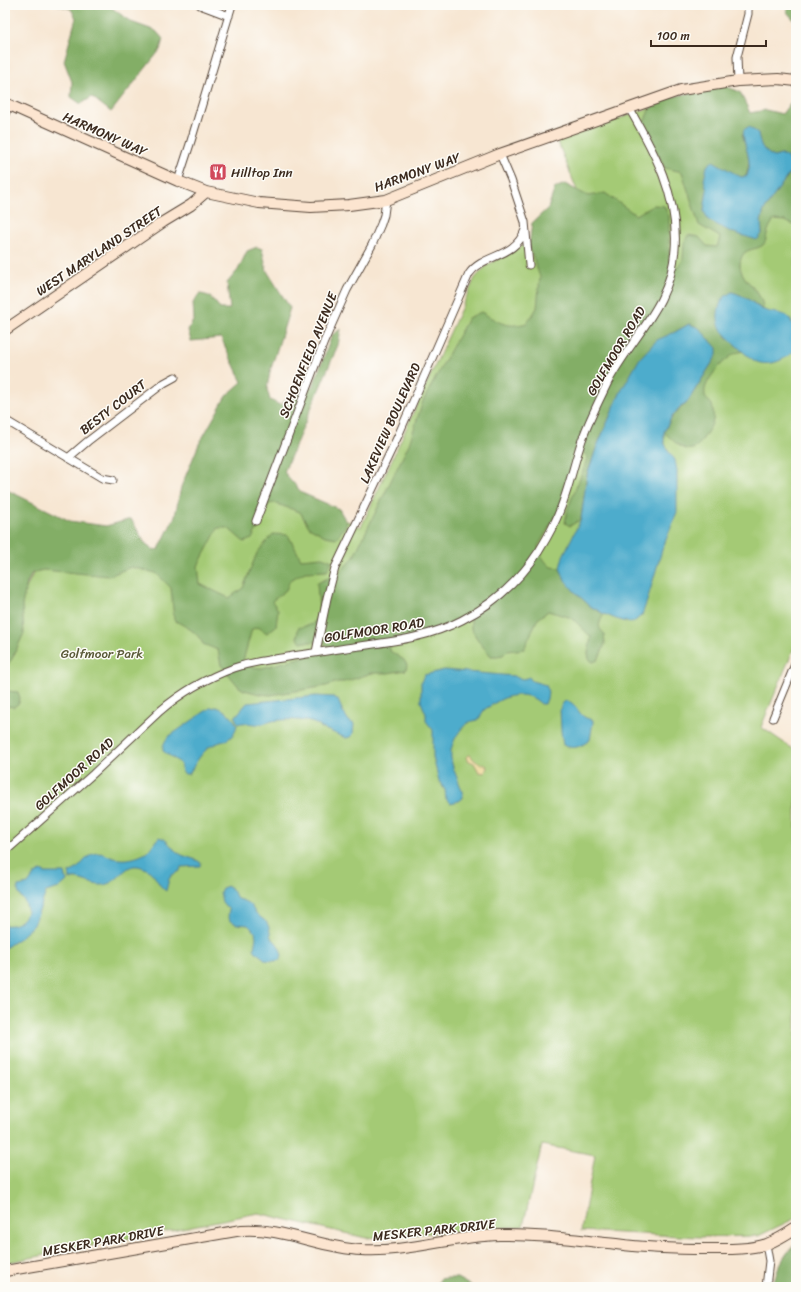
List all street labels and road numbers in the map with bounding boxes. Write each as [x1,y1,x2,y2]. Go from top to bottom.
street label: HARMONY WAY [59,105,152,163]
street label: HARMONY WAY [371,146,464,198]
street label: WEST MARYLAND STREET [31,199,168,302]
street label: SCHOENFIELD AVENUE [272,288,344,421]
street label: GOLFMOOR ROAD [580,302,652,400]
street label: LAKEVIEW BOULEVARD [353,359,427,487]
street label: BESTY COURT [75,373,152,441]
street label: GOLFMOOR ROAD [322,611,426,649]
street label: GOLFMOOR ROAD [29,732,119,816]
street label: MESKER PARK DRIVE [372,1212,497,1248]
street label: MESKER PARK DRIVE [40,1219,166,1263]

